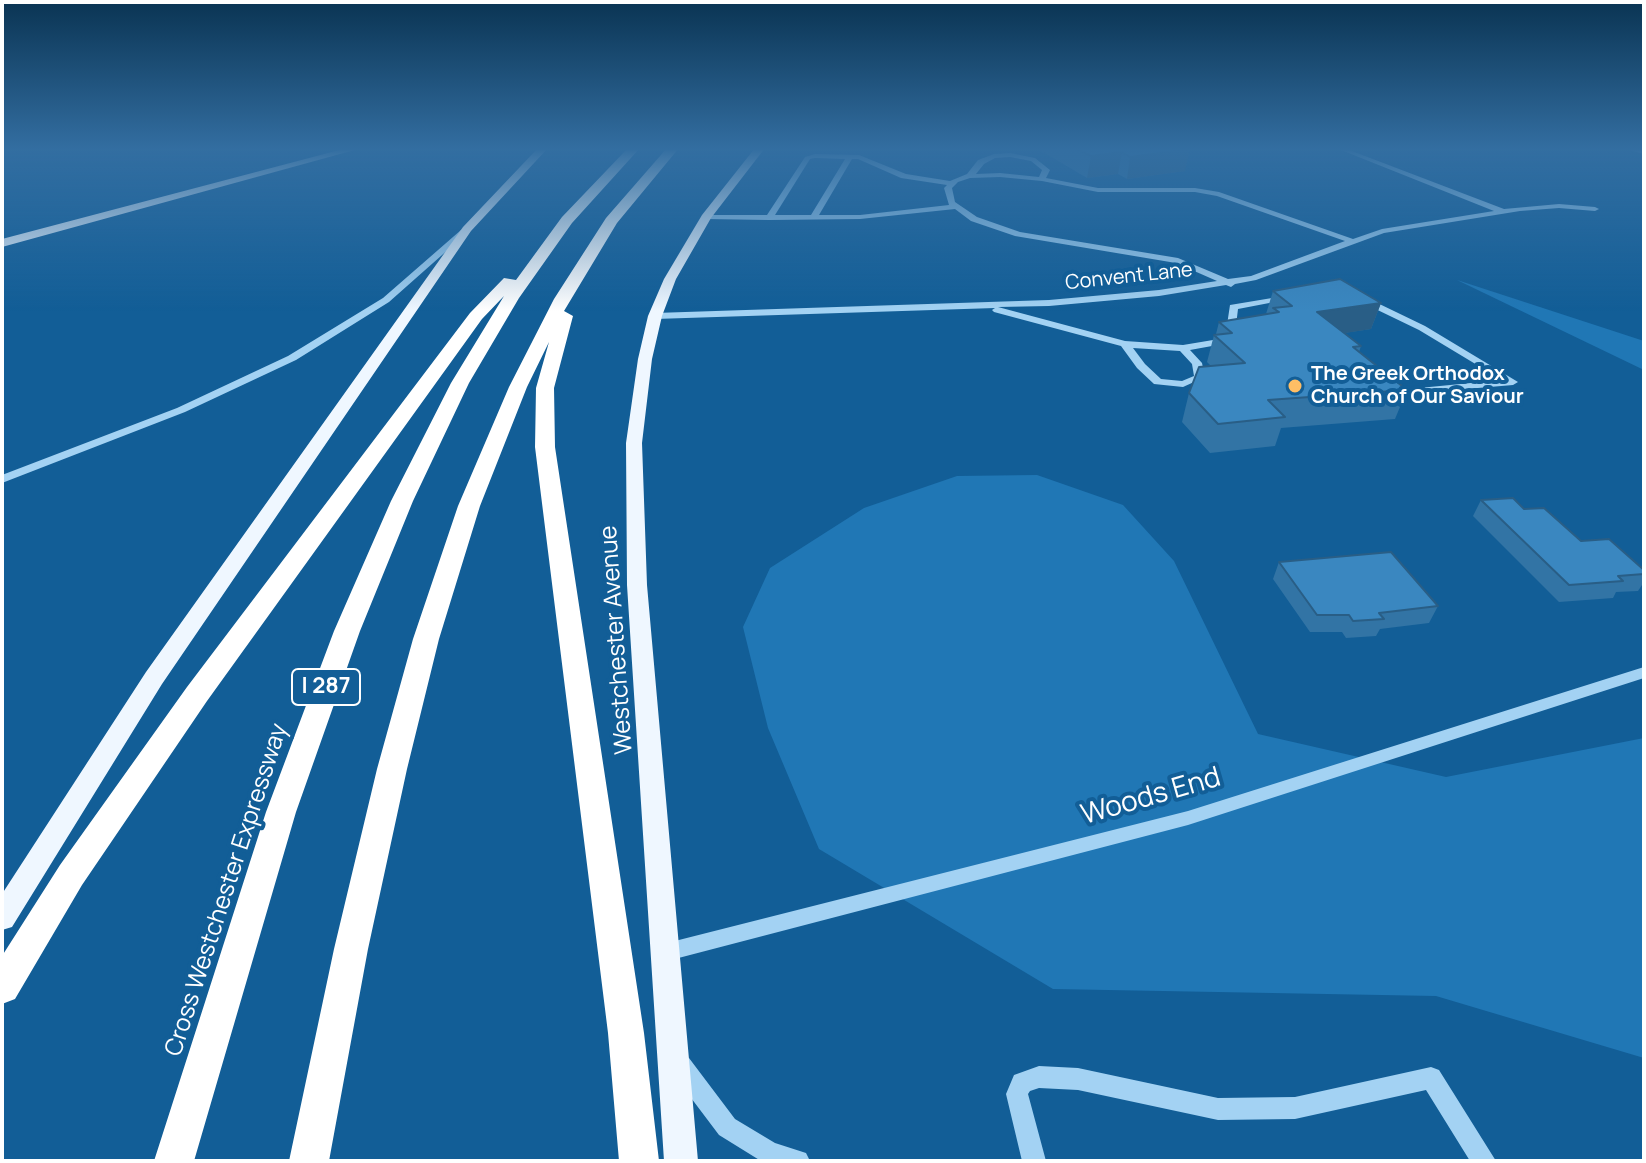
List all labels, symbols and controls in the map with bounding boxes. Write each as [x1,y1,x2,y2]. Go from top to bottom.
street label: Convent Lane [1064,258,1194,296]
place label: The Greek Orthodox Church of Our Saviour [1311,362,1524,409]
marker: The Greek Orthodox Church of Our Saviour [1286,377,1304,395]
street label: Westchester Avenue [595,524,639,756]
road number: I 287 [292,669,360,705]
street label: Cross Westchester Expressway [160,720,294,1060]
street label: Woods End [1077,761,1225,833]

